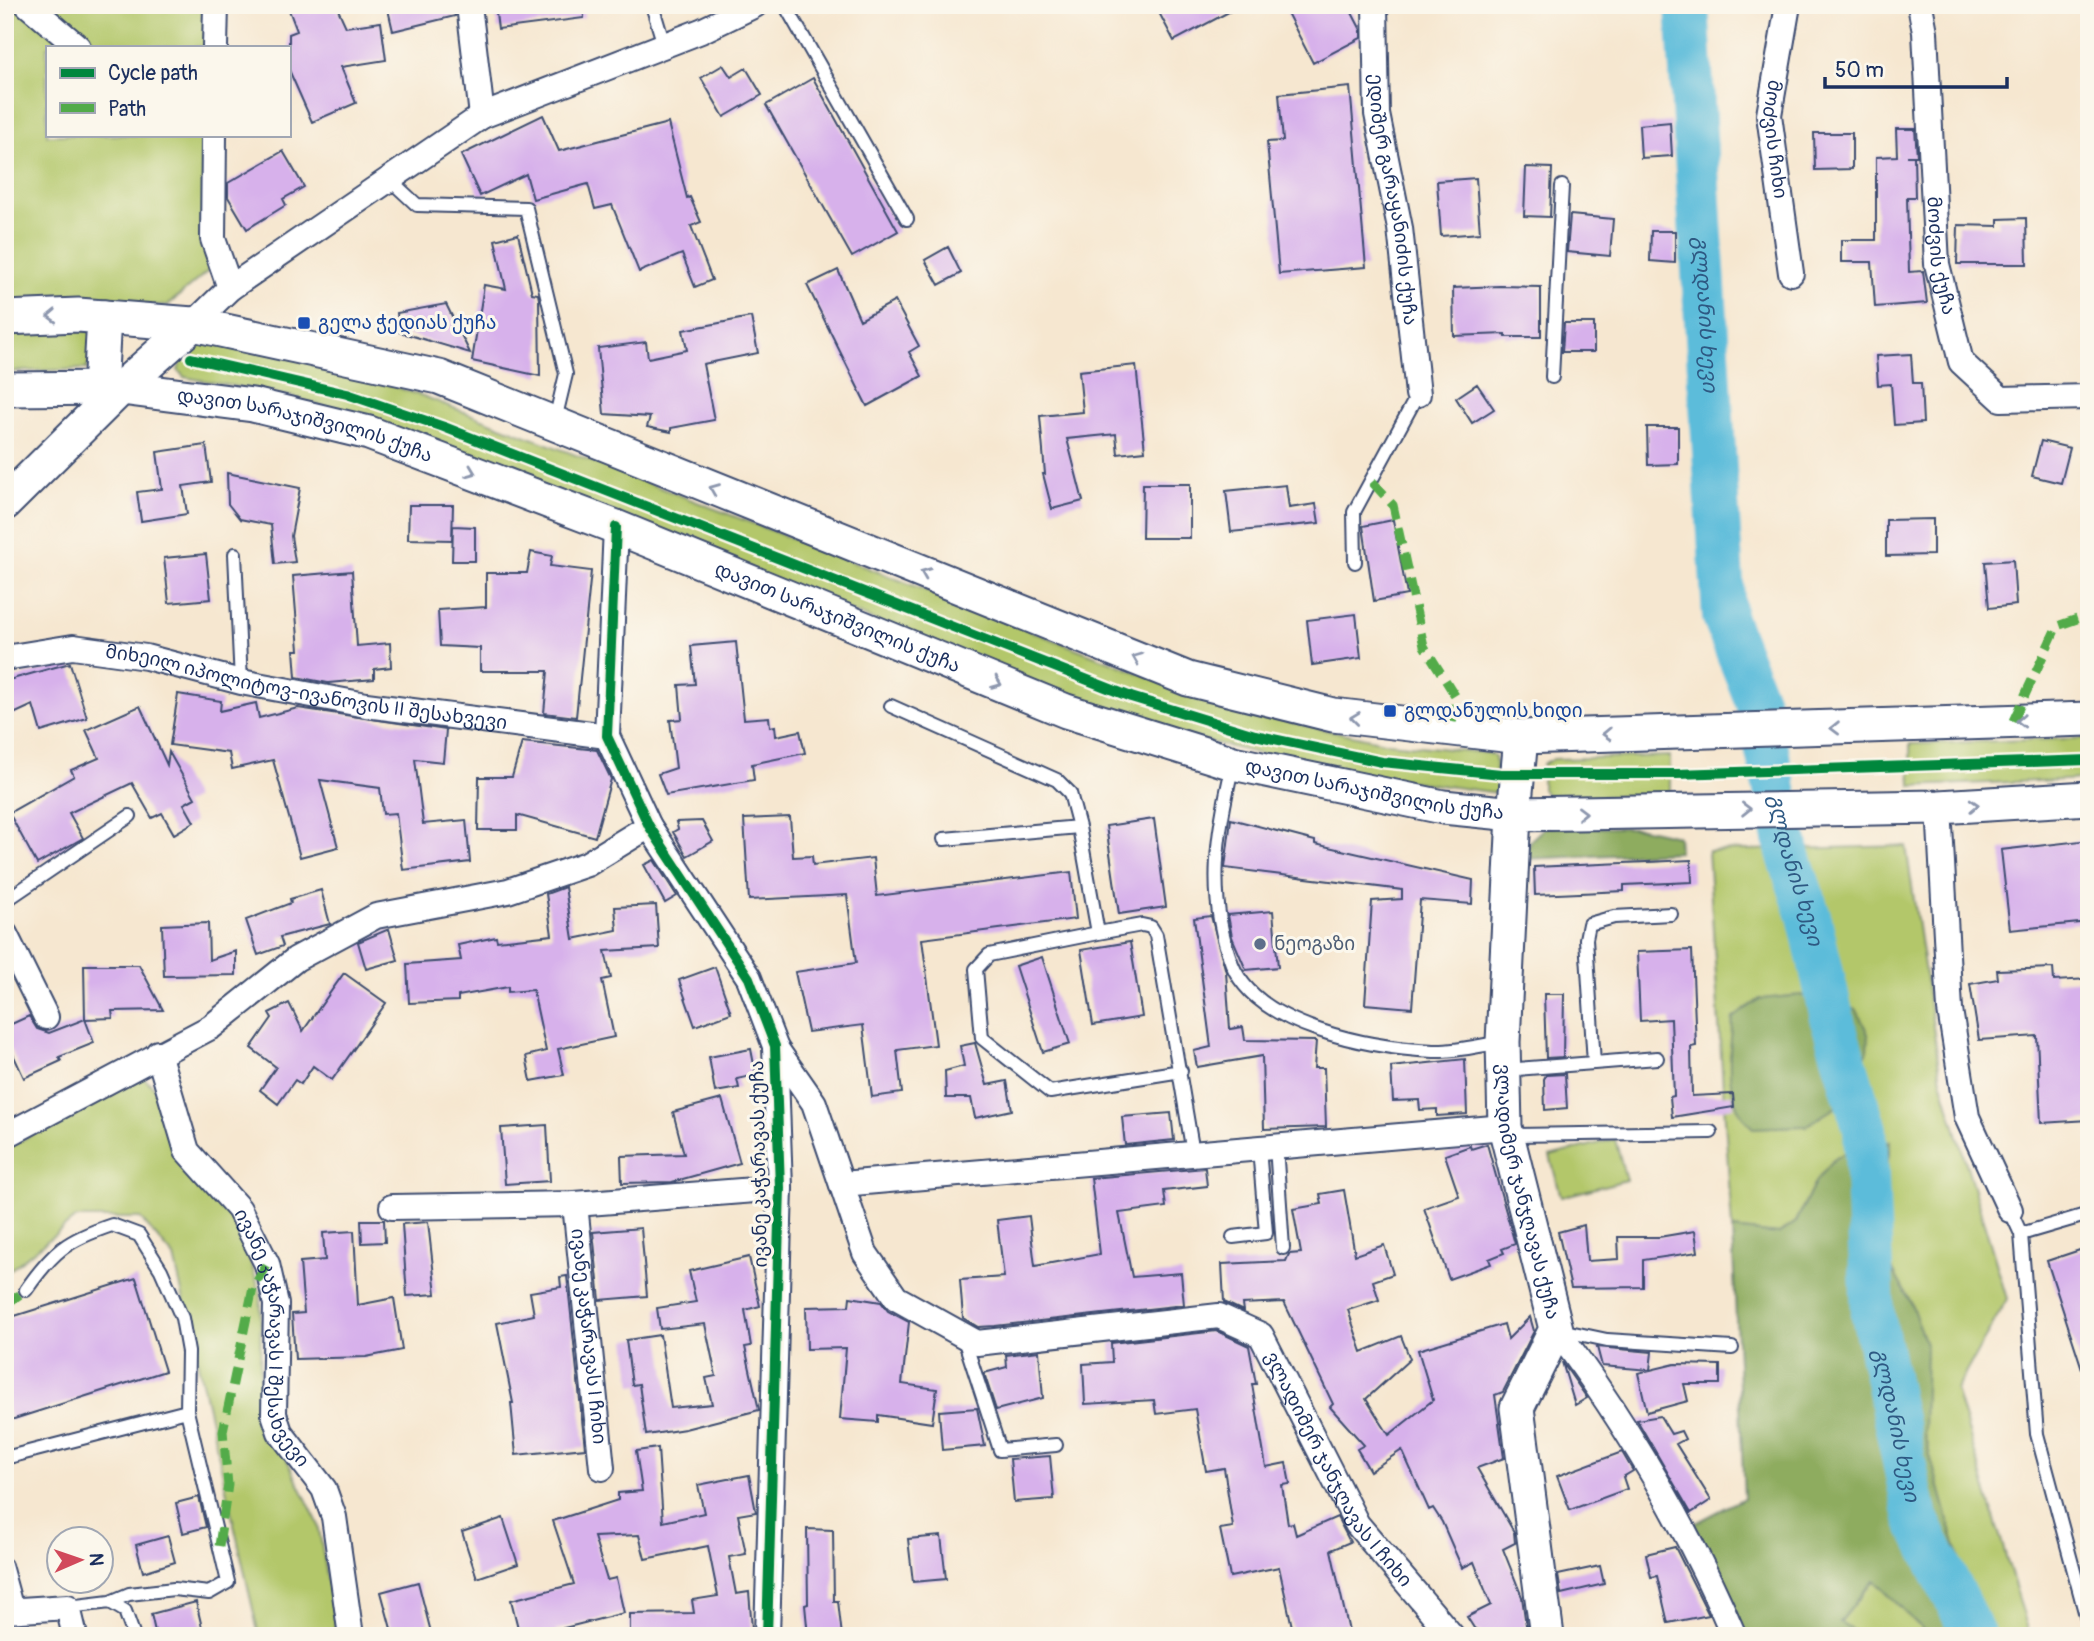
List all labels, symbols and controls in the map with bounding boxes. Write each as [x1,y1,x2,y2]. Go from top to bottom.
legend [46,46,290,136]
scale bar [1825,46,2007,90]
text: 50 m [1835,57,1884,84]
text: Cycle path [108,60,198,87]
street label: ედიშერ გარაყანიძის ქუჩა [1364,74,1422,327]
street label: მოძვის ჩიხი [1757,78,1793,200]
text: Path [108,96,146,123]
street label: მოძვის ქუჩა [1922,196,1961,317]
water label: გლდანის ხევი [1688,236,1724,394]
one-way arrow [46,309,57,324]
place label: გელა ჭედიას ქუჩა [318,311,496,335]
marker: გელა ჭედიას ქუჩა [296,315,312,331]
street label: დავით სარაჯიშვილის ქუჩა [176,383,436,468]
one-way arrow [465,464,477,478]
one-way arrow [709,483,721,497]
street label: დავით სარაჯიშვილის ქუჩა [711,557,964,678]
one-way arrow [920,568,932,582]
street label: მიხეილ იპოლიტოვ-ივანოვის II შესახვევი [104,640,509,735]
one-way arrow [1131,653,1143,667]
one-way arrow [990,674,1002,688]
place label: გლდანულის ხიდი [1404,699,1583,723]
marker: გლდანულის ხიდი [1382,703,1398,719]
one-way arrow [1350,711,1361,726]
one-way arrow [2015,713,2025,729]
one-way arrow [1829,720,1840,735]
one-way arrow [1602,726,1613,741]
street label: დავით სარაჯიშვილის ქუჩა [1243,754,1505,825]
water label: გლდანის ხევი [1763,792,1829,949]
one-way arrow [1968,797,1979,812]
one-way arrow [1741,801,1752,817]
one-way arrow [1577,805,1588,820]
place label: ნეოგაზი [1274,932,1355,956]
marker: ნეოგაზი [1252,936,1268,952]
street label: ივანე კაჭარავას ქუჩა [745,1060,773,1268]
street label: ვლადიმერ ჯანჯღავას ქუჩა [1492,1064,1565,1322]
street label: ივანე კაჭარავას I შესახვევი [229,1204,315,1472]
street label: ივანე კაჭარავას I ჩიხი [566,1227,612,1445]
water label: გლდანის ხევი [1867,1346,1926,1505]
street label: ვლადიმერ ჯანჯღავას I ჩიხი [1259,1347,1417,1592]
north arrow [46,1526,116,1596]
text: N [84,1553,108,1566]

